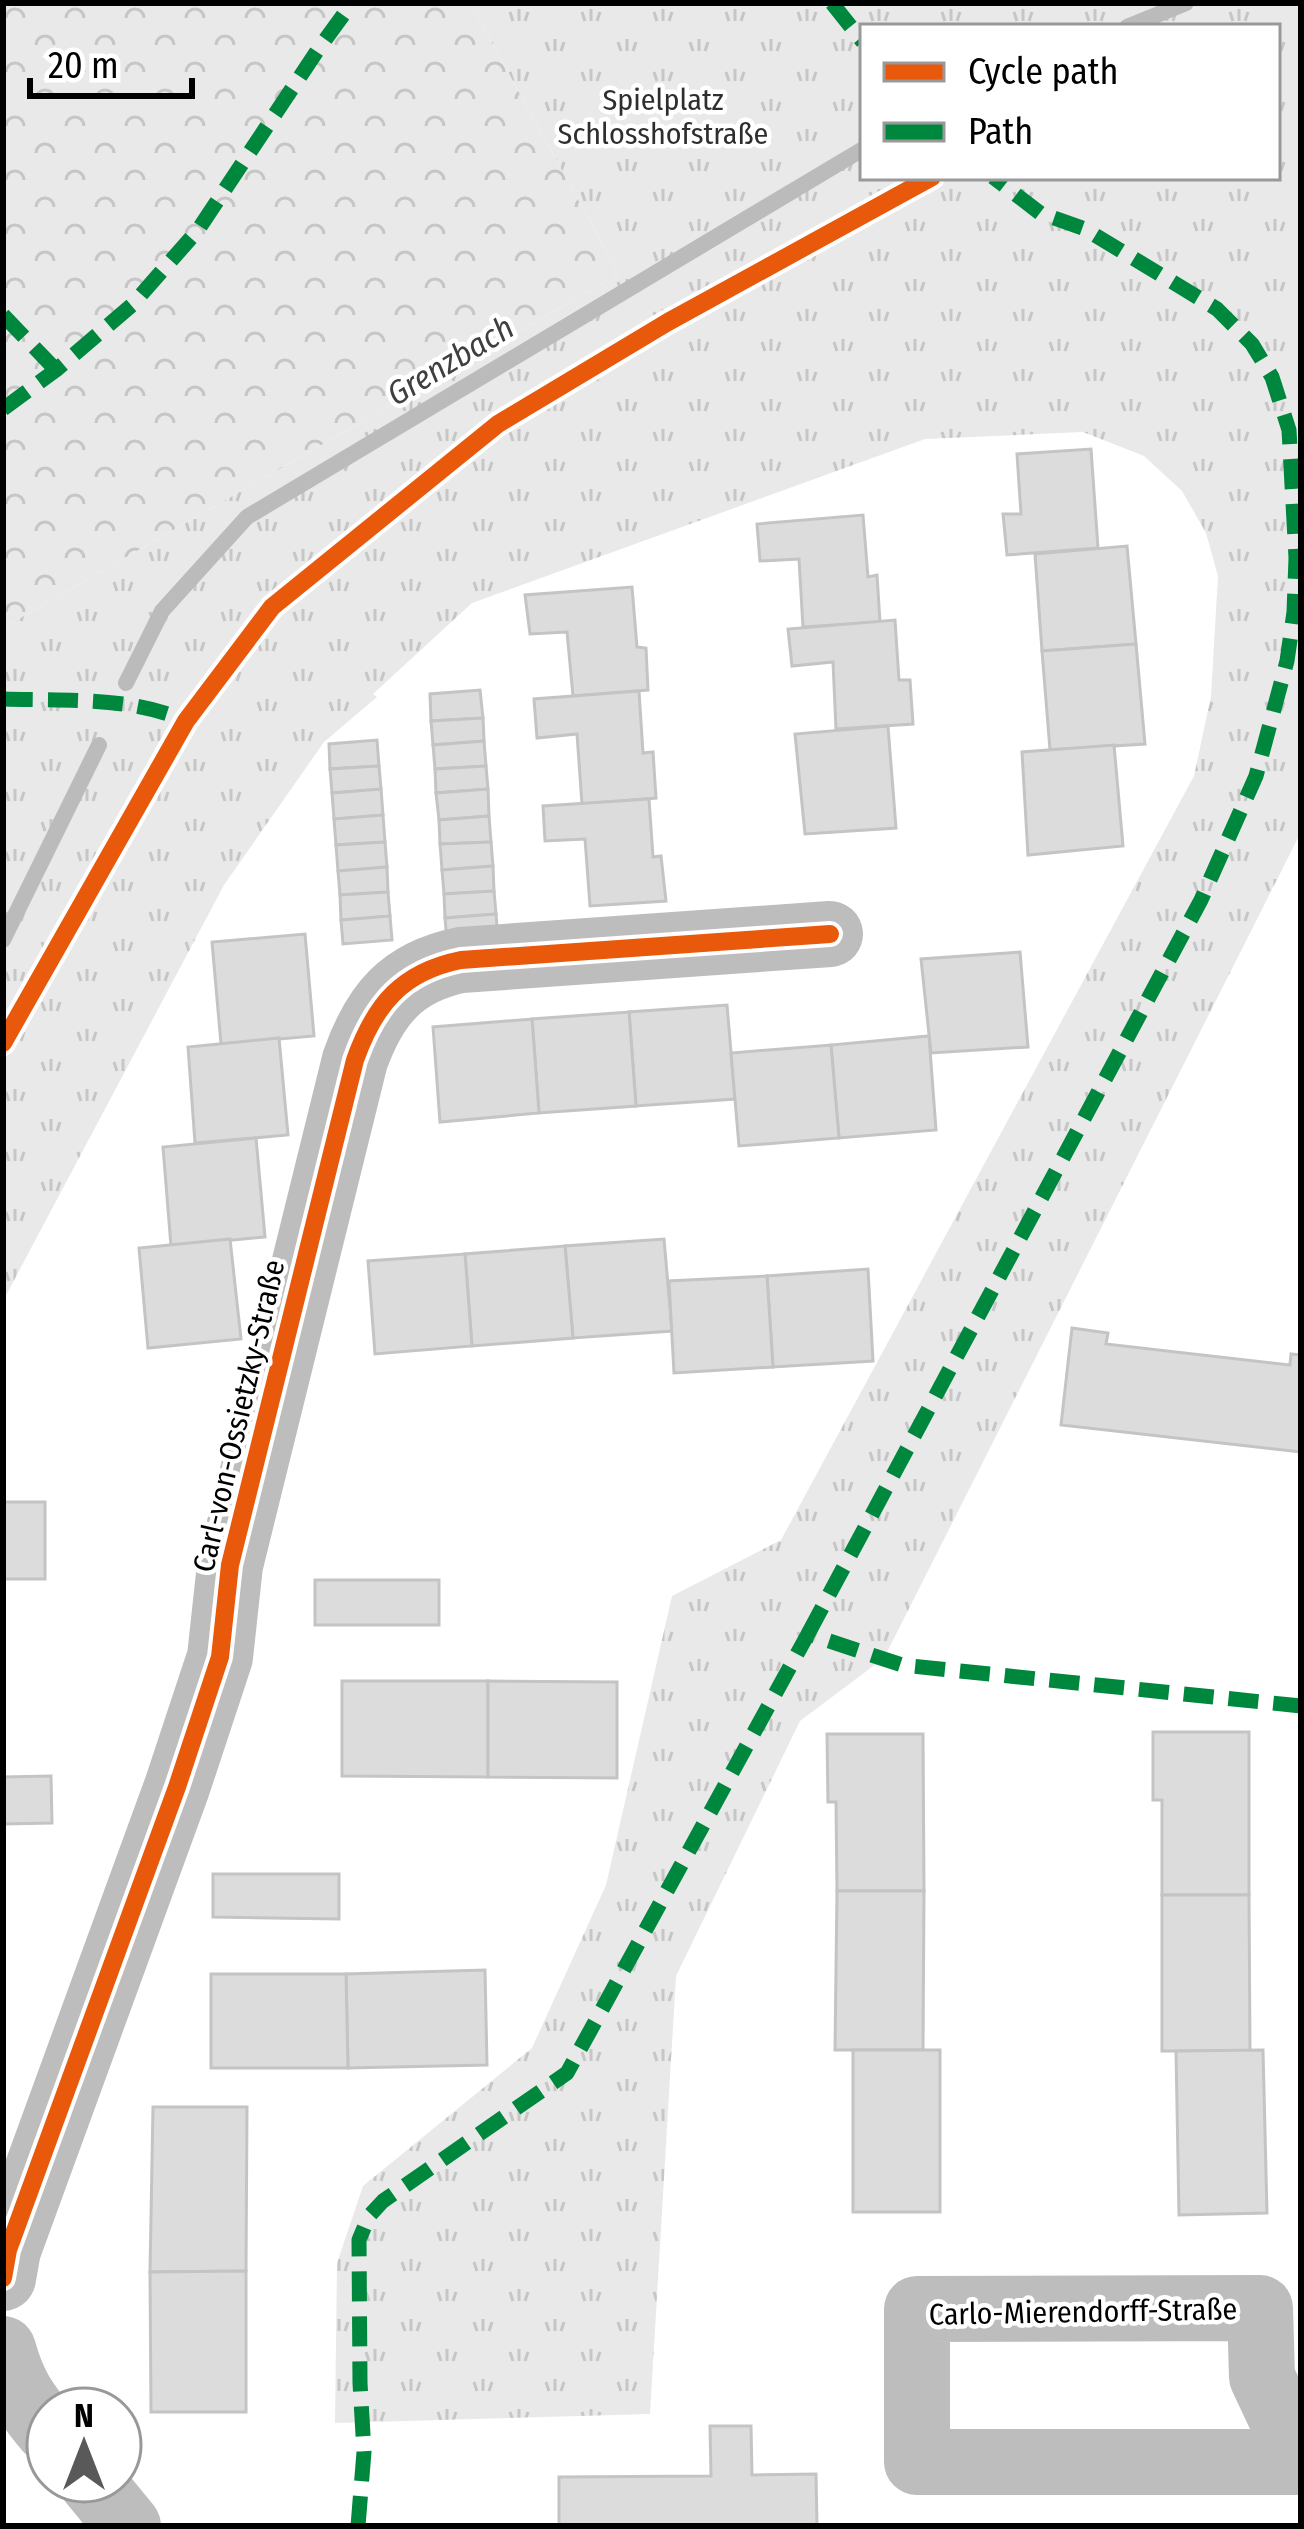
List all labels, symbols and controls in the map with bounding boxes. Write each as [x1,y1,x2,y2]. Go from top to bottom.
scale bar [30,24,192,98]
legend [860,24,1280,180]
text: 20 m [48,44,119,88]
text: Cycle path [968,50,1119,94]
park label: Spielplatz Schlosshofstraße [558,82,768,152]
text: Path [968,110,1033,154]
water label: Grenzbach [380,307,521,414]
street label: Carl-von-Ossietzky-Straße [186,1256,292,1576]
street label: Carlo-Mierendorff-Straße [928,2291,1238,2333]
north arrow [24,2385,144,2505]
text: N [74,2396,94,2436]

